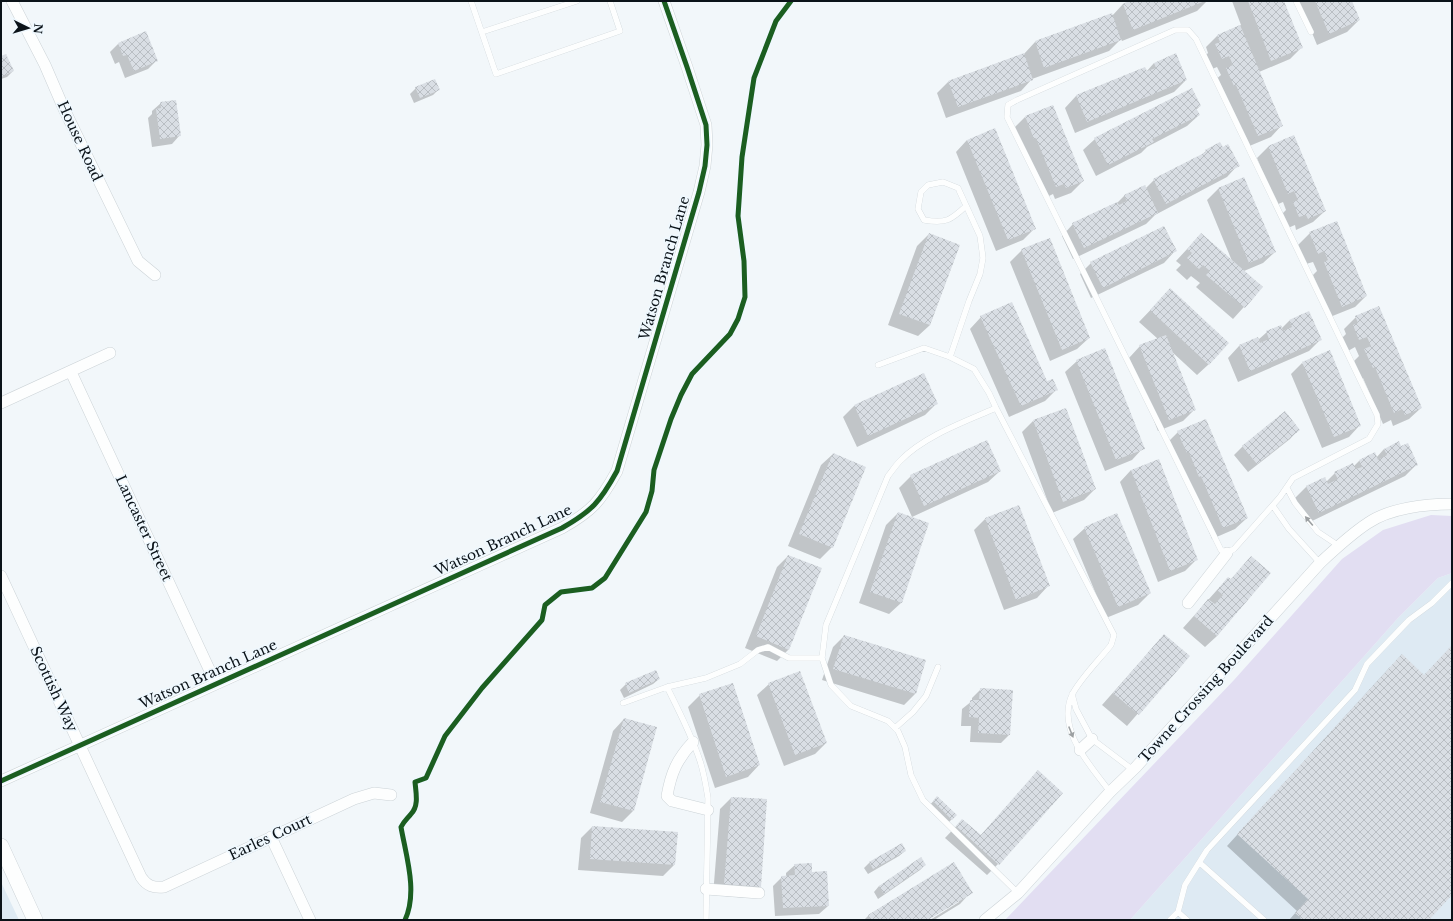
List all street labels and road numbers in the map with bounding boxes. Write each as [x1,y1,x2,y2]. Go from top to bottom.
street label: House Road [54,98,107,185]
street label: Watson Branch Lane [635,194,693,343]
street label: Lancaster Street [112,472,177,585]
street label: Watson Branch Lane [431,500,574,580]
street label: Towne Crossing Boulevard [1135,611,1277,766]
street label: Watson Branch Lane [135,635,280,713]
street label: Scottish Way [26,643,82,735]
street label: Earles Court [226,810,315,864]

